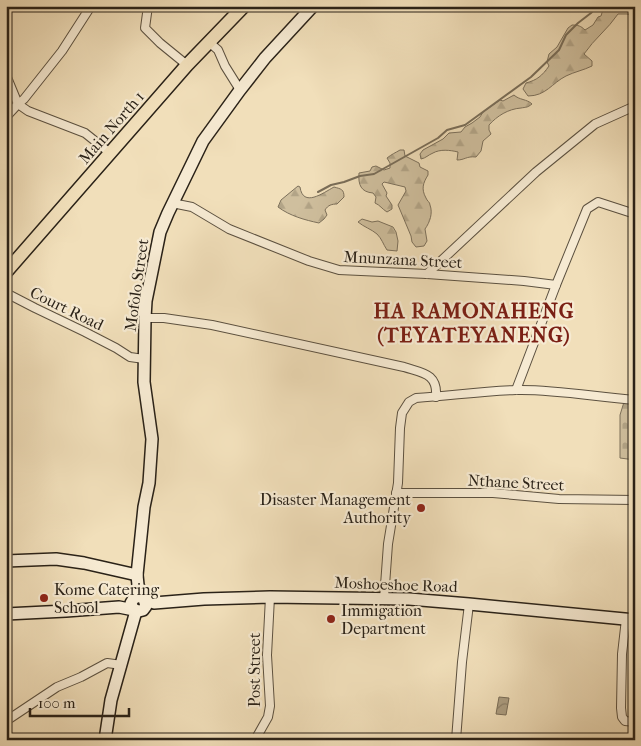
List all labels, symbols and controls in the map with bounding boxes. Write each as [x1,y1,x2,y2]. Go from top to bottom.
street label: Main North 1 [75,87,148,168]
street label: Mofolo Street [121,237,152,333]
street label: Mnunzana Street [343,247,463,272]
street label: Court Road [27,282,107,335]
district label: HA RAMONAHENG (TEYATEYANENG) [373,299,575,347]
street label: Nthane Street [467,470,565,495]
place label: Disaster Management Authority [260,490,411,527]
marker: Disaster Management Authority [415,502,427,514]
street label: Moshoeshoe Road [334,573,458,596]
place label: Kome Catering School [54,580,160,617]
marker: Kome Catering School [38,592,50,604]
place label: Immigation Department [341,601,426,638]
marker: Immigation Department [325,613,337,625]
street label: Post Street [245,632,264,707]
scale bar [30,686,129,718]
text: 100 m [38,694,76,712]

